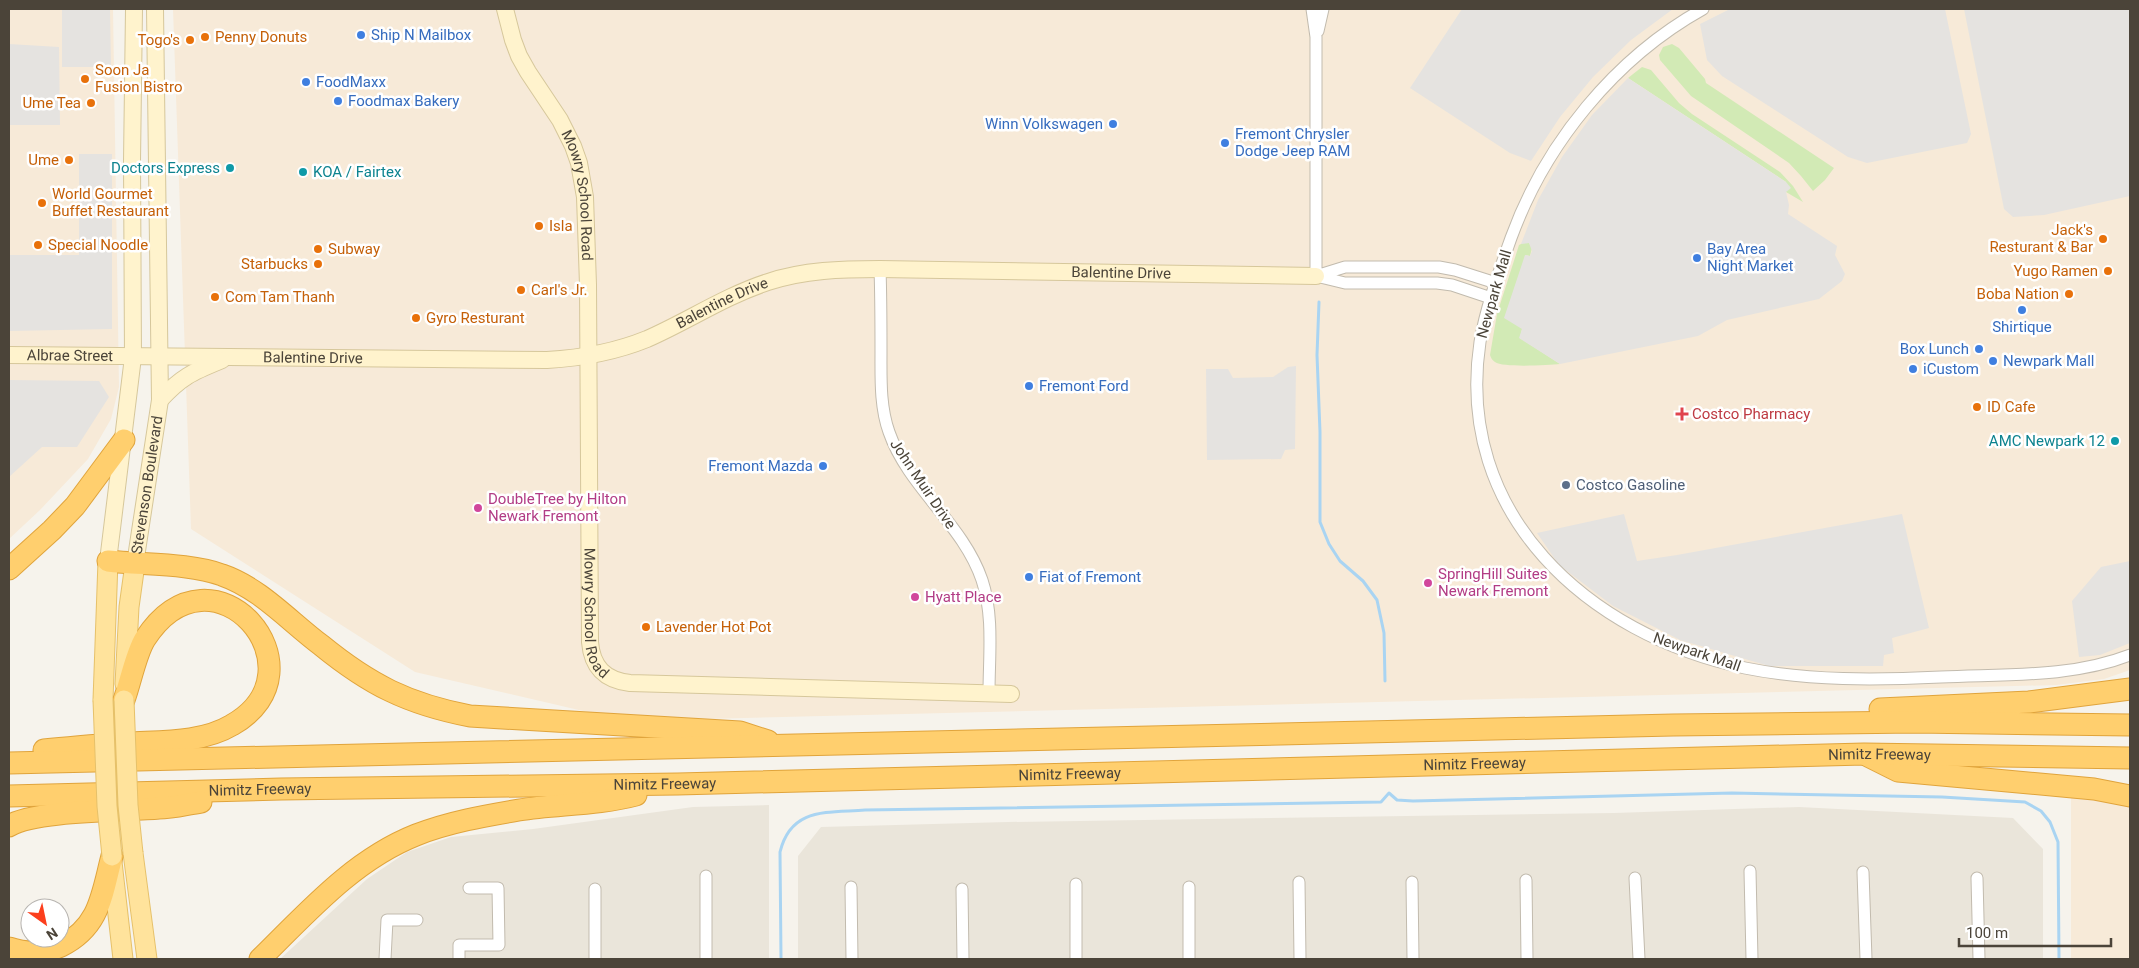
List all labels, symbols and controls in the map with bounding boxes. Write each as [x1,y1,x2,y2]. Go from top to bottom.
place label: Ship N Mailbox [371,26,472,44]
place label: Penny Donuts [215,28,307,46]
marker: Ship N Mailbox [355,29,367,41]
place label: Togo's [137,31,180,49]
marker: Penny Donuts [199,31,211,43]
marker: Togo's [184,34,196,46]
place label: Soon Ja Fusion Bistro [95,61,182,96]
marker: Soon Ja Fusion Bistro [79,73,91,85]
place label: FoodMaxx [316,73,386,91]
marker: FoodMaxx [300,76,312,88]
place label: Foodmax Bakery [348,92,459,110]
place label: Ume Tea [22,94,81,112]
marker: Foodmax Bakery [332,95,344,107]
marker: Ume Tea [85,97,97,109]
place label: Winn Volkswagen [985,115,1103,133]
marker: Winn Volkswagen [1107,118,1119,130]
place label: Fremont Chrysler Dodge Jeep RAM [1235,125,1350,160]
street label: Mowry School Road [557,127,596,261]
marker: Fremont Chrysler Dodge Jeep RAM [1219,137,1231,149]
place label: Ume [28,151,59,169]
marker: Ume [63,154,75,166]
place label: Doctors Express [111,159,220,177]
marker: Doctors Express [224,162,236,174]
place label: KOA / Fairtex [313,163,402,181]
marker: KOA / Fairtex [297,166,309,178]
place label: World Gourmet Buffet Restaurant [52,185,169,220]
marker: World Gourmet Buffet Restaurant [36,197,48,209]
place label: Isla [549,217,573,235]
marker: Isla [533,220,545,232]
place label: Jack's Resturant & Bar [1989,221,2093,256]
marker: Jack's Resturant & Bar [2097,233,2109,245]
place label: Special Noodle [48,236,148,254]
marker: Special Noodle [32,239,44,251]
place label: Subway [328,240,380,258]
place label: Bay Area Night Market [1707,240,1793,275]
marker: Subway [312,243,324,255]
street label: Newpark Mall [1473,248,1515,340]
marker: Bay Area Night Market [1691,252,1703,264]
place label: Starbucks [241,255,308,273]
marker: Starbucks [312,258,324,270]
place label: Yugo Ramen [2014,262,2098,280]
street label: Balentine Drive [1071,263,1171,283]
marker: Yugo Ramen [2102,265,2114,277]
street label: Balentine Drive [673,274,770,332]
place label: Carl's Jr. [531,281,588,299]
marker: Carl's Jr. [515,284,527,296]
place label: Boba Nation [1977,285,2059,303]
place label: Com Tam Thanh [225,288,335,306]
marker: Boba Nation [2063,288,2075,300]
marker: Com Tam Thanh [209,291,221,303]
marker: Shirtique [2016,304,2028,316]
place label: Gyro Resturant [426,309,525,327]
marker: Gyro Resturant [410,312,422,324]
place label: Shirtique [1992,318,2052,336]
place label: Box Lunch [1900,340,1969,358]
marker: Box Lunch [1973,343,1985,355]
street label: Albrae Street [27,346,113,365]
street label: Balentine Drive [263,348,363,367]
place label: Newpark Mall [2003,352,2094,370]
marker: Newpark Mall [1987,355,1999,367]
place label: iCustom [1923,360,1979,378]
marker: iCustom [1907,363,1919,375]
place label: Fremont Ford [1039,377,1129,395]
marker: Fremont Ford [1023,380,1035,392]
place label: ID Cafe [1987,398,2036,416]
marker: ID Cafe [1971,401,1983,413]
place label: Costco Pharmacy [1692,405,1810,423]
marker: Costco Pharmacy [1676,408,1688,420]
street label: Stevenson Boulevard [128,414,166,555]
place label: AMC Newpark 12 [1989,432,2105,450]
marker: AMC Newpark 12 [2109,435,2121,447]
street label: John Muir Drive [886,436,960,532]
place label: Fremont Mazda [708,457,813,475]
marker: Fremont Mazda [817,460,829,472]
place label: Costco Gasoline [1576,476,1685,494]
marker: Costco Gasoline [1560,479,1572,491]
place label: DoubleTree by Hilton Newark Fremont [488,490,626,525]
marker: DoubleTree by Hilton Newark Fremont [472,502,484,514]
street label: Mowry School Road [580,548,613,682]
place label: SpringHill Suites Newark Fremont [1438,565,1548,600]
place label: Fiat of Fremont [1039,568,1141,586]
marker: Fiat of Fremont [1023,571,1035,583]
marker: SpringHill Suites Newark Fremont [1422,577,1434,589]
place label: Hyatt Place [925,588,1002,606]
marker: Hyatt Place [909,591,921,603]
place label: Lavender Hot Pot [656,618,772,636]
marker: Lavender Hot Pot [640,621,652,633]
street label: Newpark Mall [1651,629,1743,675]
street label: Nimitz Freeway [1828,745,1931,764]
street label: Nimitz Freeway [1423,754,1526,774]
street label: Nimitz Freeway [1018,764,1121,784]
street label: Nimitz Freeway [613,774,716,794]
street label: Nimitz Freeway [208,780,311,800]
north arrow [20,898,70,948]
scale bar [1959,916,2112,948]
text: N [44,924,61,943]
text: 100 m [1966,924,2008,942]

